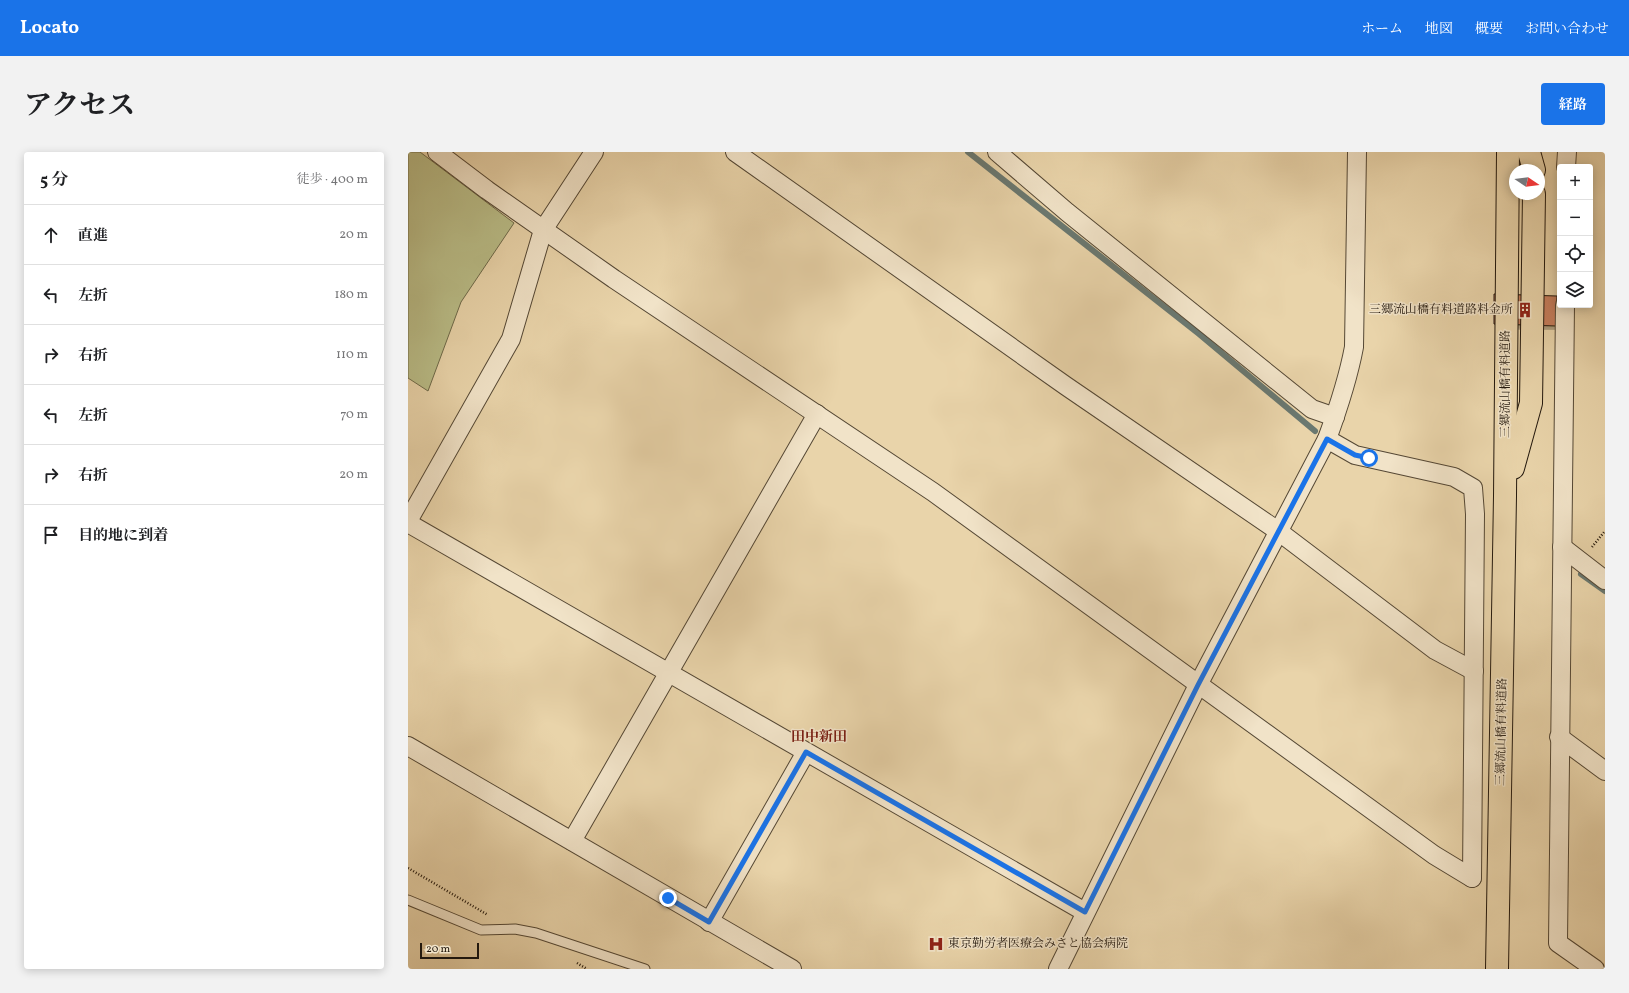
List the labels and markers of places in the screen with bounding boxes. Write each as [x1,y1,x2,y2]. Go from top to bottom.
building icon: 三郷流山橋有料道路料金所 [1516,301,1534,319]
place label: 三郷流山橋有料道路料金所 [1369,302,1513,318]
hospital icon: 東京勤労者医療会みさと協会病院 [927,935,945,953]
place label: 東京勤労者医療会みさと協会病院 [948,936,1128,952]

